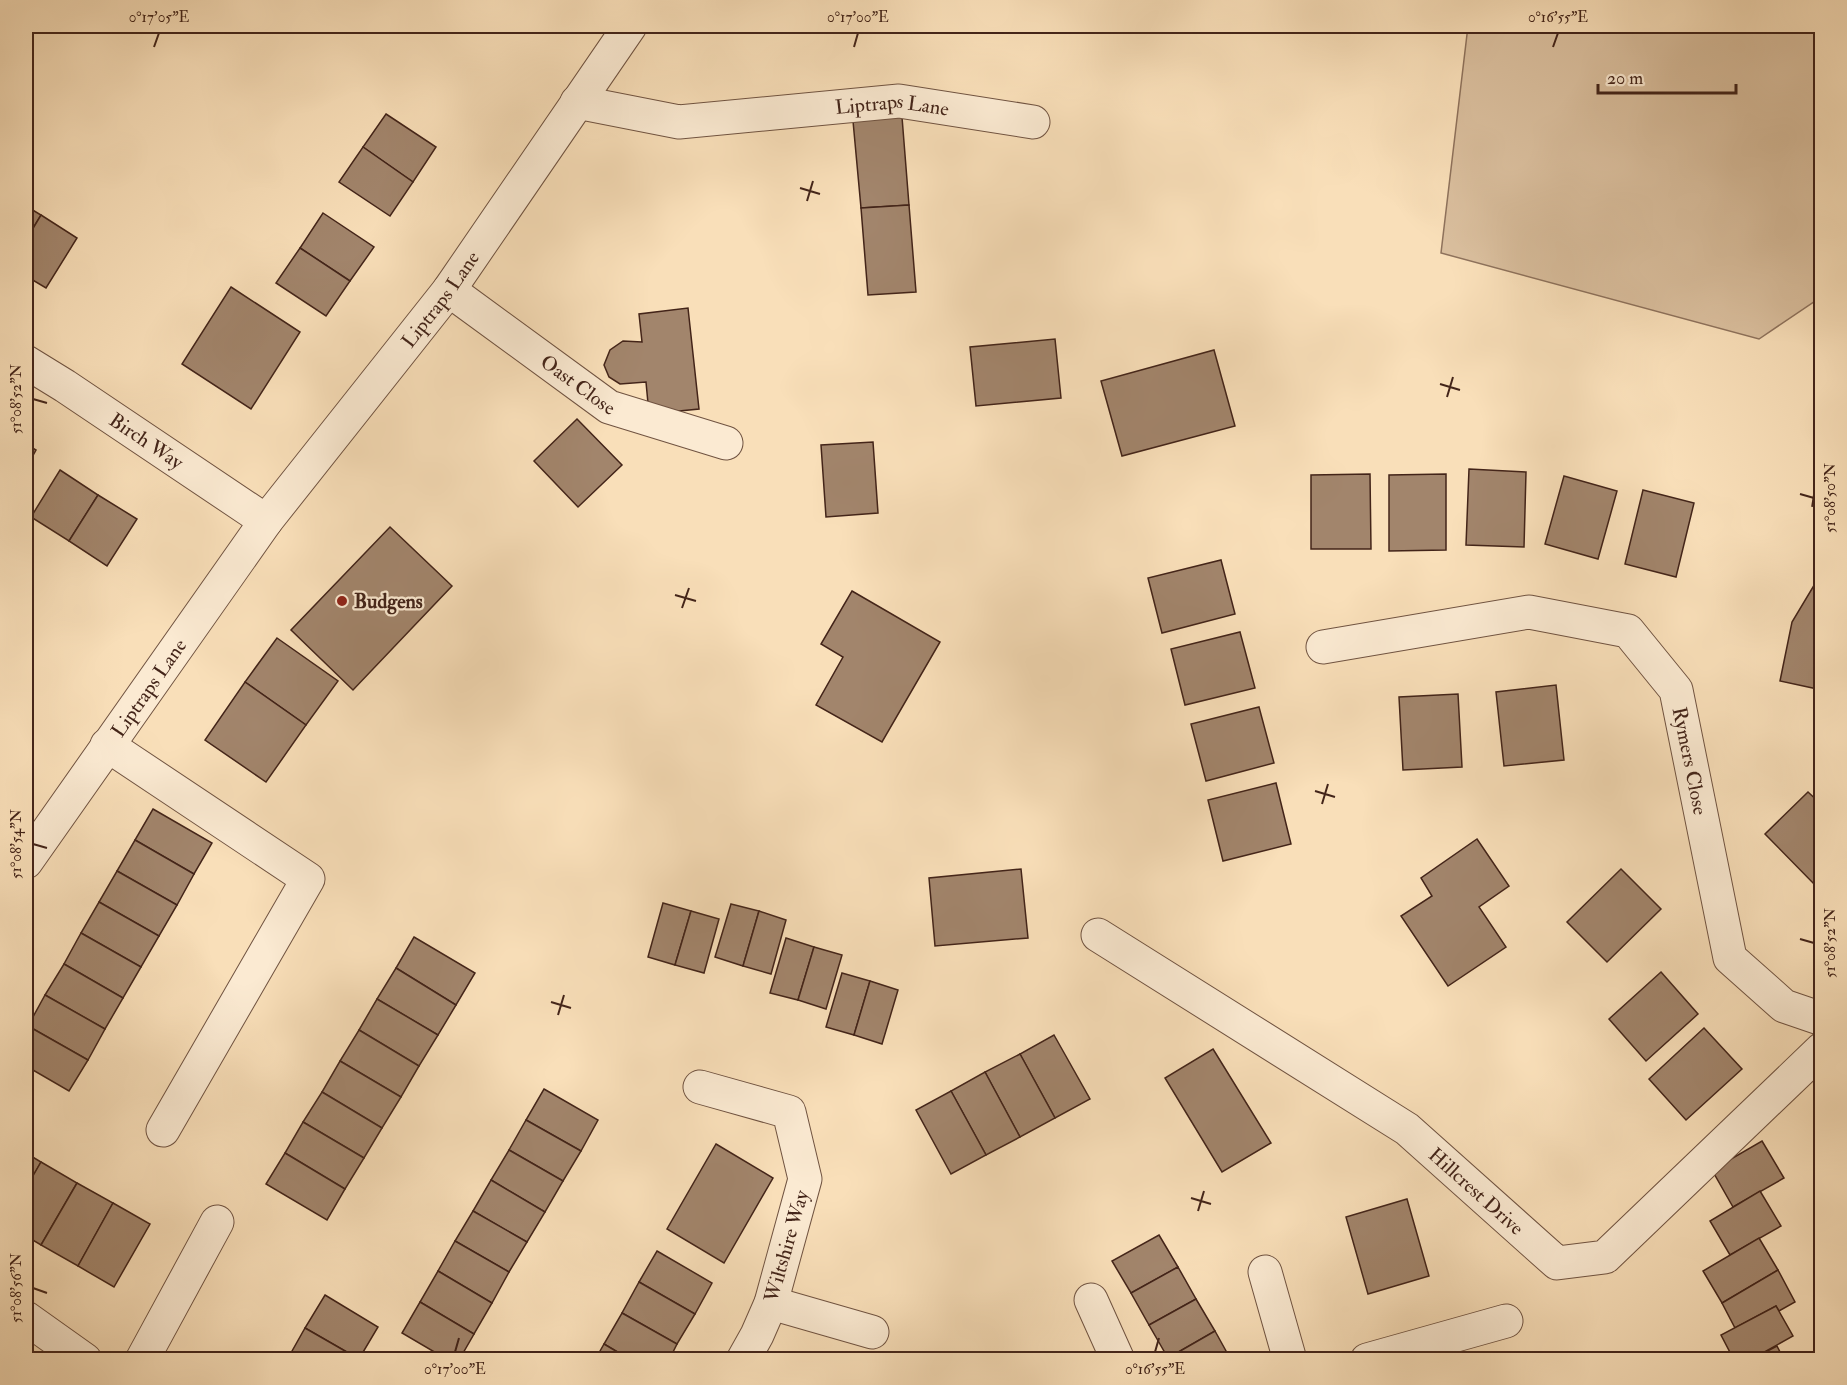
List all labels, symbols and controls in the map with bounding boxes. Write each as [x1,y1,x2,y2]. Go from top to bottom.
text: 0°17'05"E [129,8,190,27]
text: 0°17'00"E [827,8,889,27]
text: 0°16'55"E [1528,8,1588,27]
scale bar [1598,57,1736,95]
text: 20 m [1607,67,1643,90]
street label: Liptraps Lane [834,89,951,122]
street label: Liptraps Lane [396,246,485,353]
street label: Oast Close [536,349,617,421]
text: 51°08'52"N [7,363,26,434]
street label: Birch Way [104,407,189,476]
text: 51°08'50"N [1821,462,1840,533]
place label: Budgens [354,589,423,615]
marker: Budgens [335,594,349,608]
street label: Liptraps Lane [106,634,192,742]
street label: Rymers Close [1667,705,1713,817]
text: 51°08'54"N [7,808,26,879]
text: 51°08'52"N [1821,907,1840,978]
street label: Hillcrest Drive [1423,1142,1529,1240]
street label: Wiltshire Way [758,1186,815,1306]
text: 51°08'56"N [7,1252,26,1323]
text: 0°17'00"E [424,1360,486,1379]
text: 0°16'55"E [1125,1360,1185,1379]

